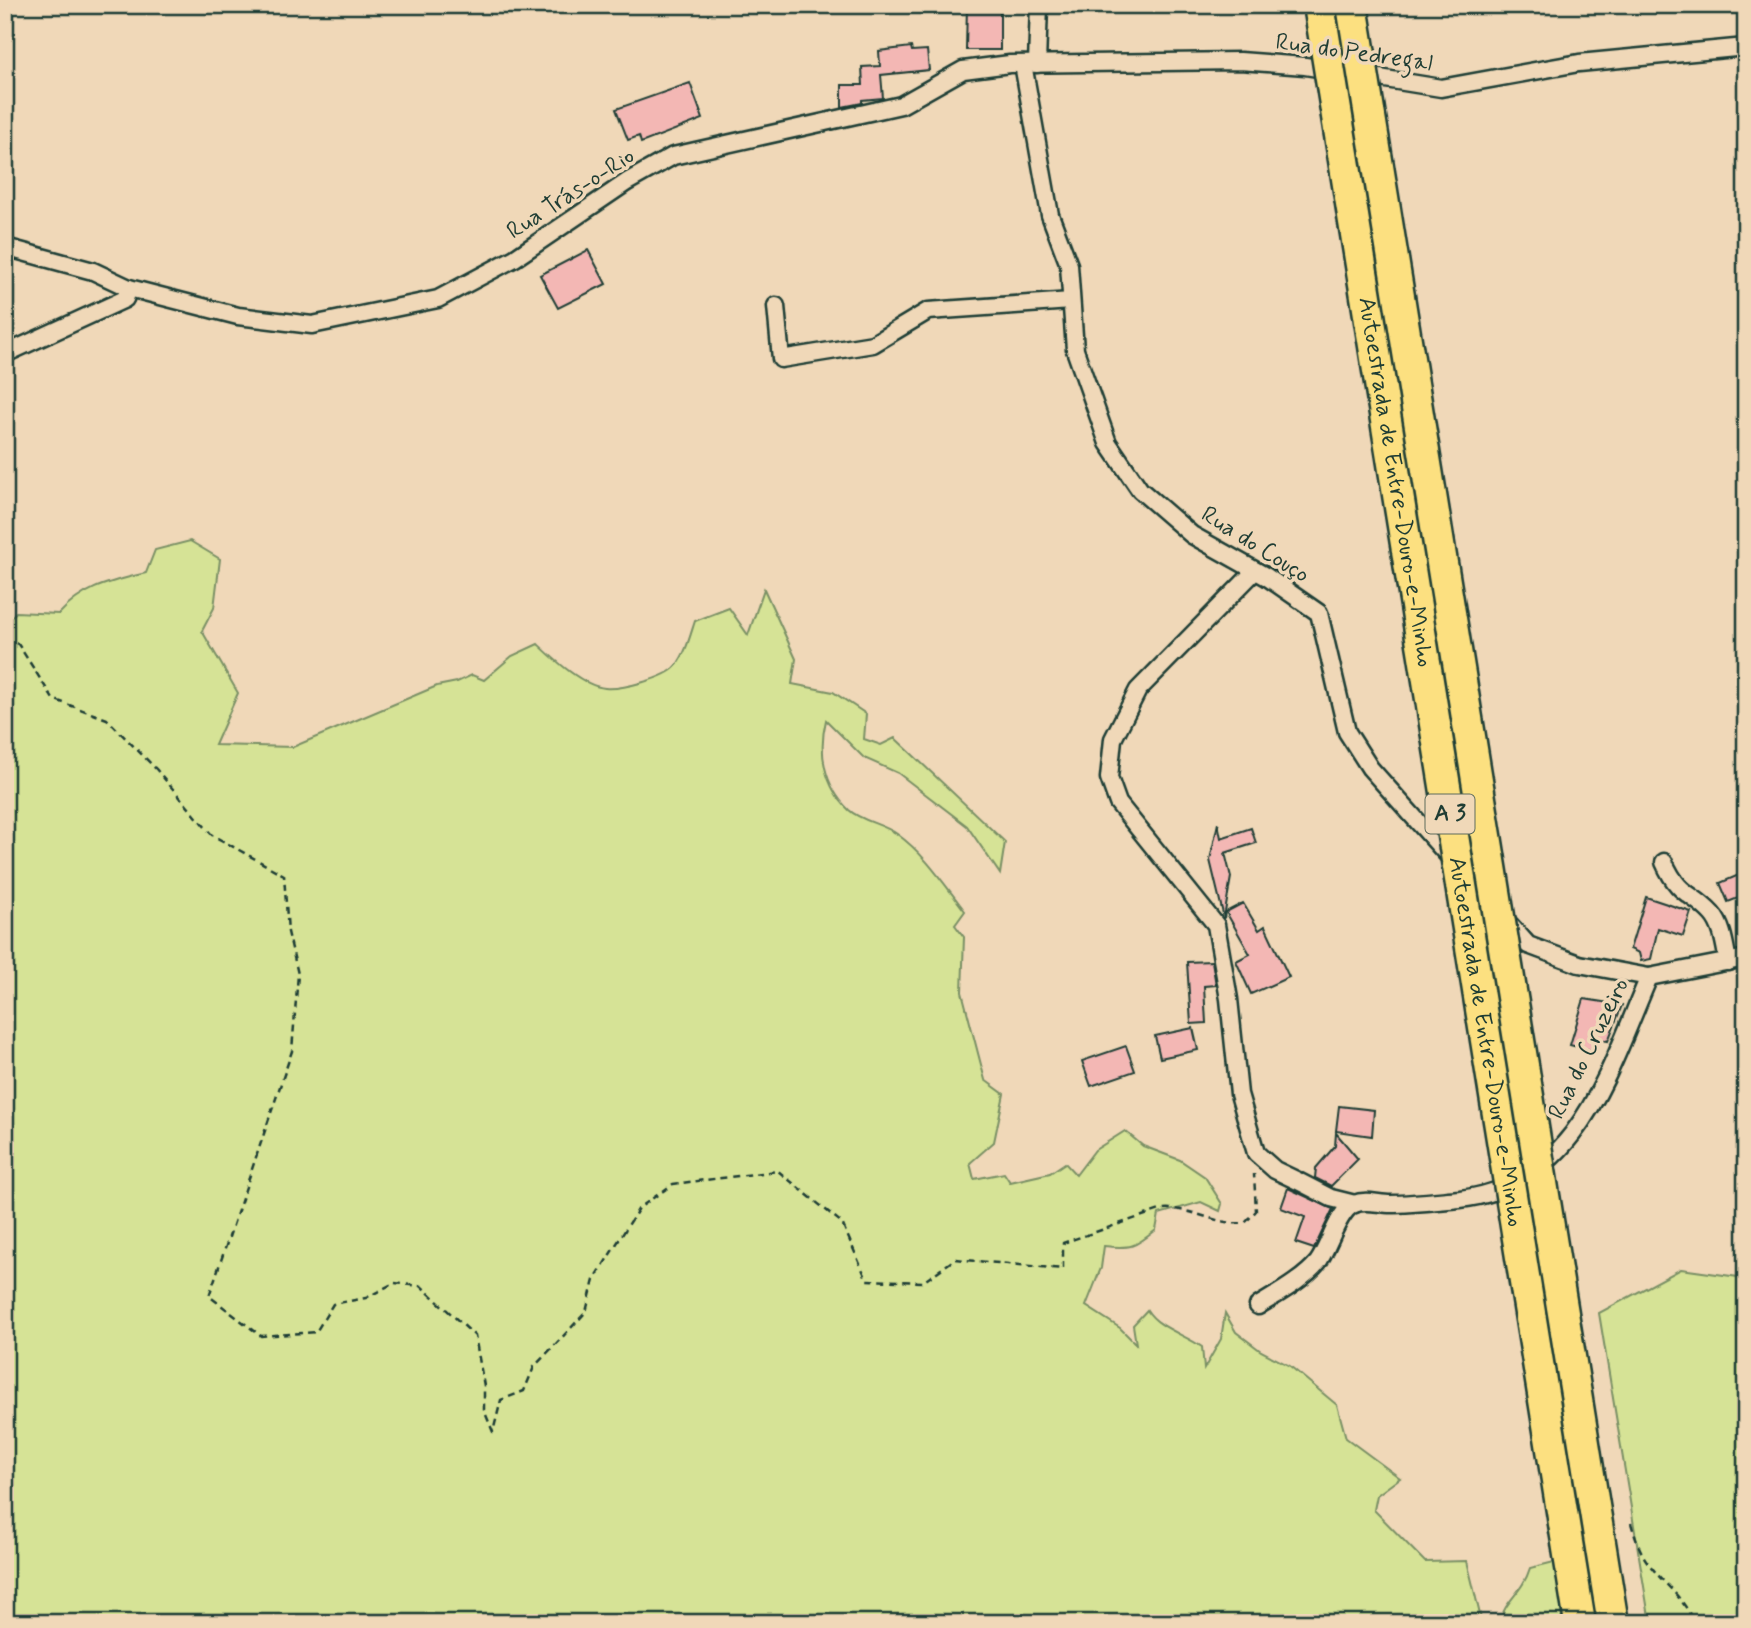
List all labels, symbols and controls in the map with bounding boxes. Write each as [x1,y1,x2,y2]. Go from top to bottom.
street label: Rua do Pedregal [1273,27,1435,82]
street label: Rua Trás-o-Rio [501,141,641,247]
street label: Autoestrada de Entre-Douro-e-Minho [1351,295,1441,669]
street label: Rua do Couço [1195,499,1315,591]
road number: A 3 [1426,794,1474,834]
street label: Autoestrada de Entre-Douro-e-Minho [1441,854,1531,1229]
street label: Rua do Cruzeiro [1541,973,1637,1125]

